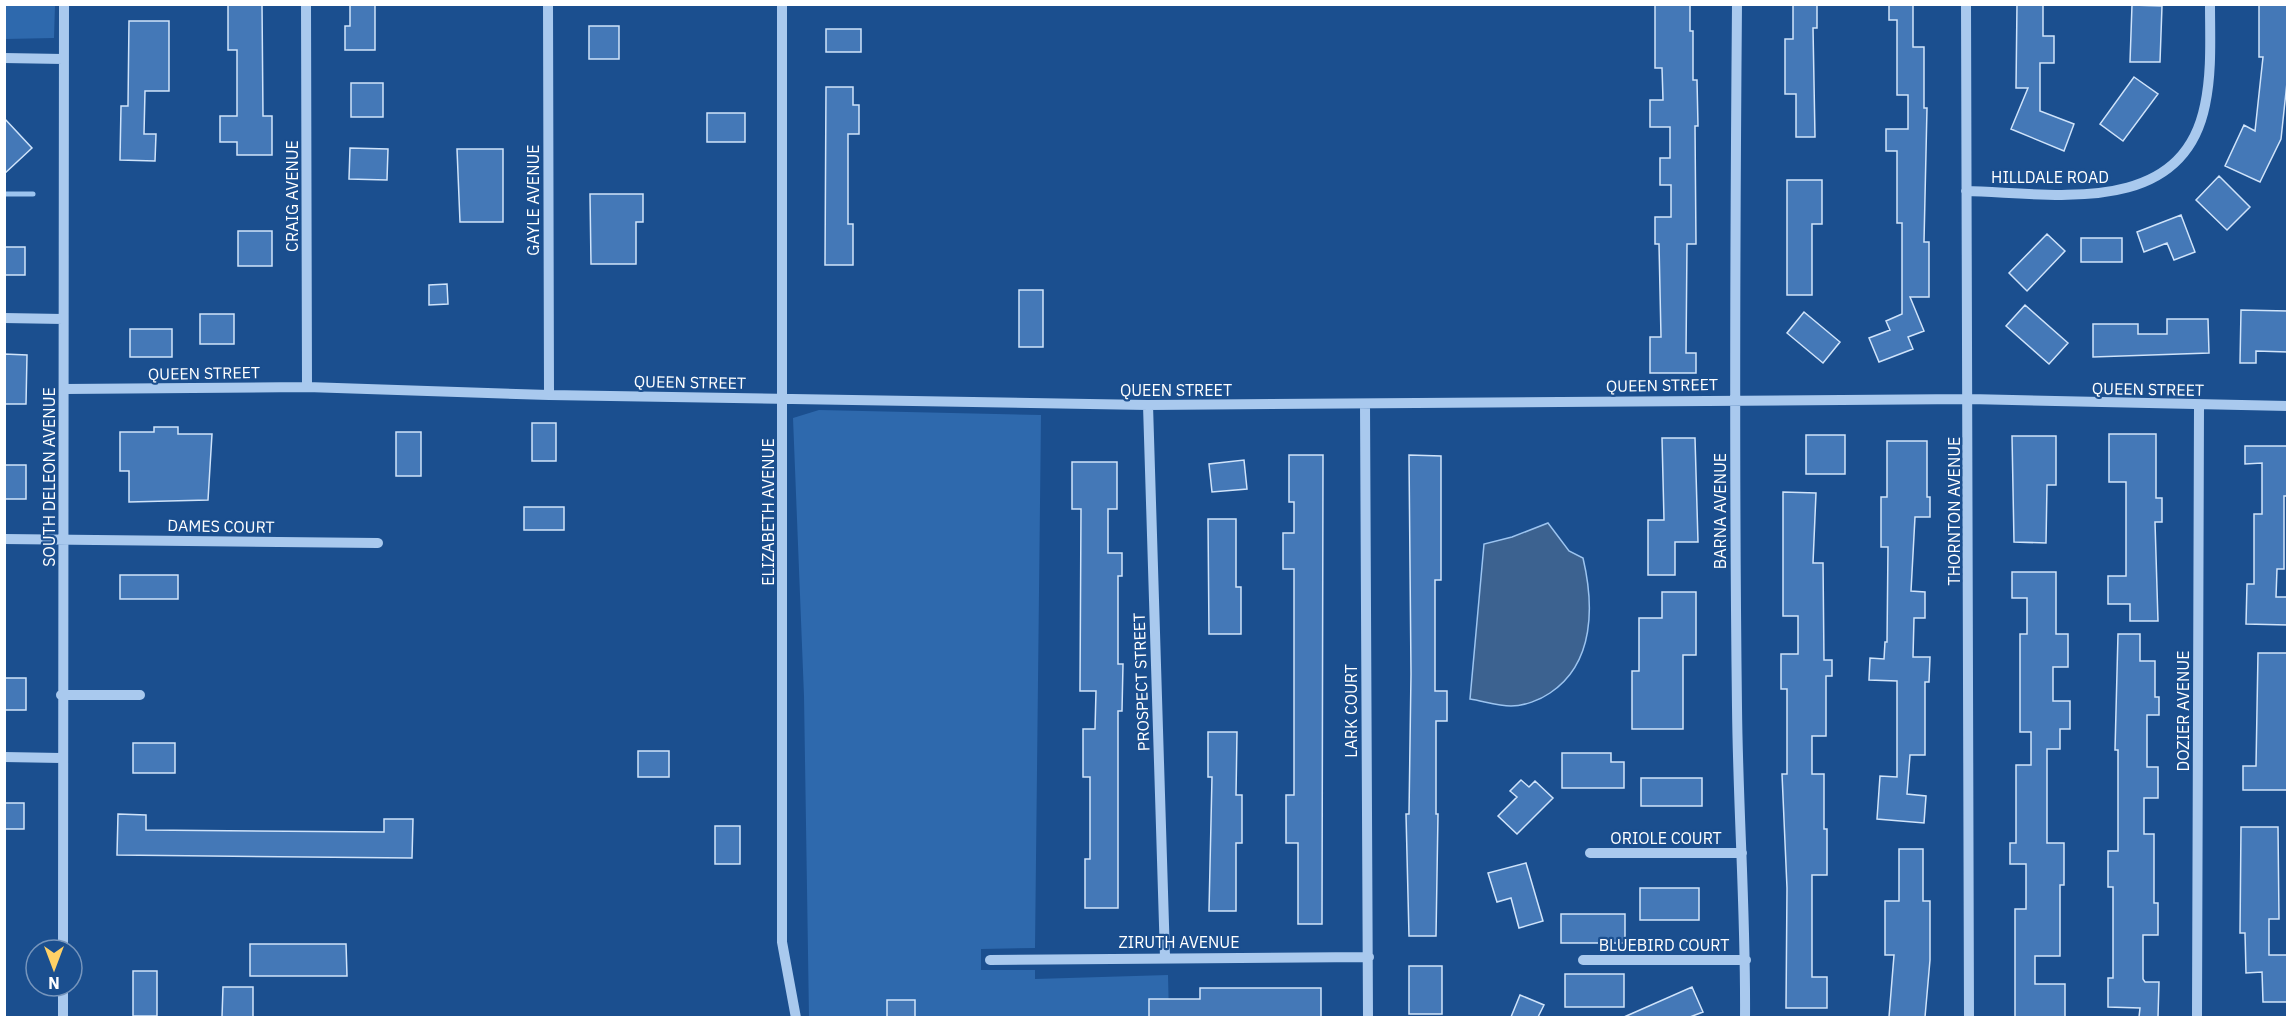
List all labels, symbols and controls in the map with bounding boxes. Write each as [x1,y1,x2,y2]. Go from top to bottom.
street label: CRAIG AVENUE [282,140,302,252]
street label: GAYLE AVENUE [523,144,543,256]
street label: HILLDALE ROAD [1991,167,2109,187]
street label: QUEEN STREET [148,362,260,384]
street label: QUEEN STREET [634,371,746,393]
street label: QUEEN STREET [1606,374,1718,396]
street label: QUEEN STREET [2092,378,2204,400]
street label: QUEEN STREET [1120,380,1232,400]
street label: SOUTH DELEON AVENUE [39,387,59,567]
street label: THORNTON AVENUE [1944,437,1964,585]
street label: ELIZABETH AVENUE [758,438,778,586]
street label: BARNA AVENUE [1710,453,1730,569]
street label: DAMES COURT [167,515,275,537]
street label: PROSPECT STREET [1129,612,1153,752]
street label: DOZIER AVENUE [2173,650,2193,772]
street label: LARK COURT [1341,664,1361,758]
street label: ORIOLE COURT [1610,828,1722,848]
street label: ZIRUTH AVENUE [1119,932,1239,952]
street label: BLUEBIRD COURT [1599,935,1729,955]
north arrow [24,938,84,998]
text: N [48,973,60,993]

